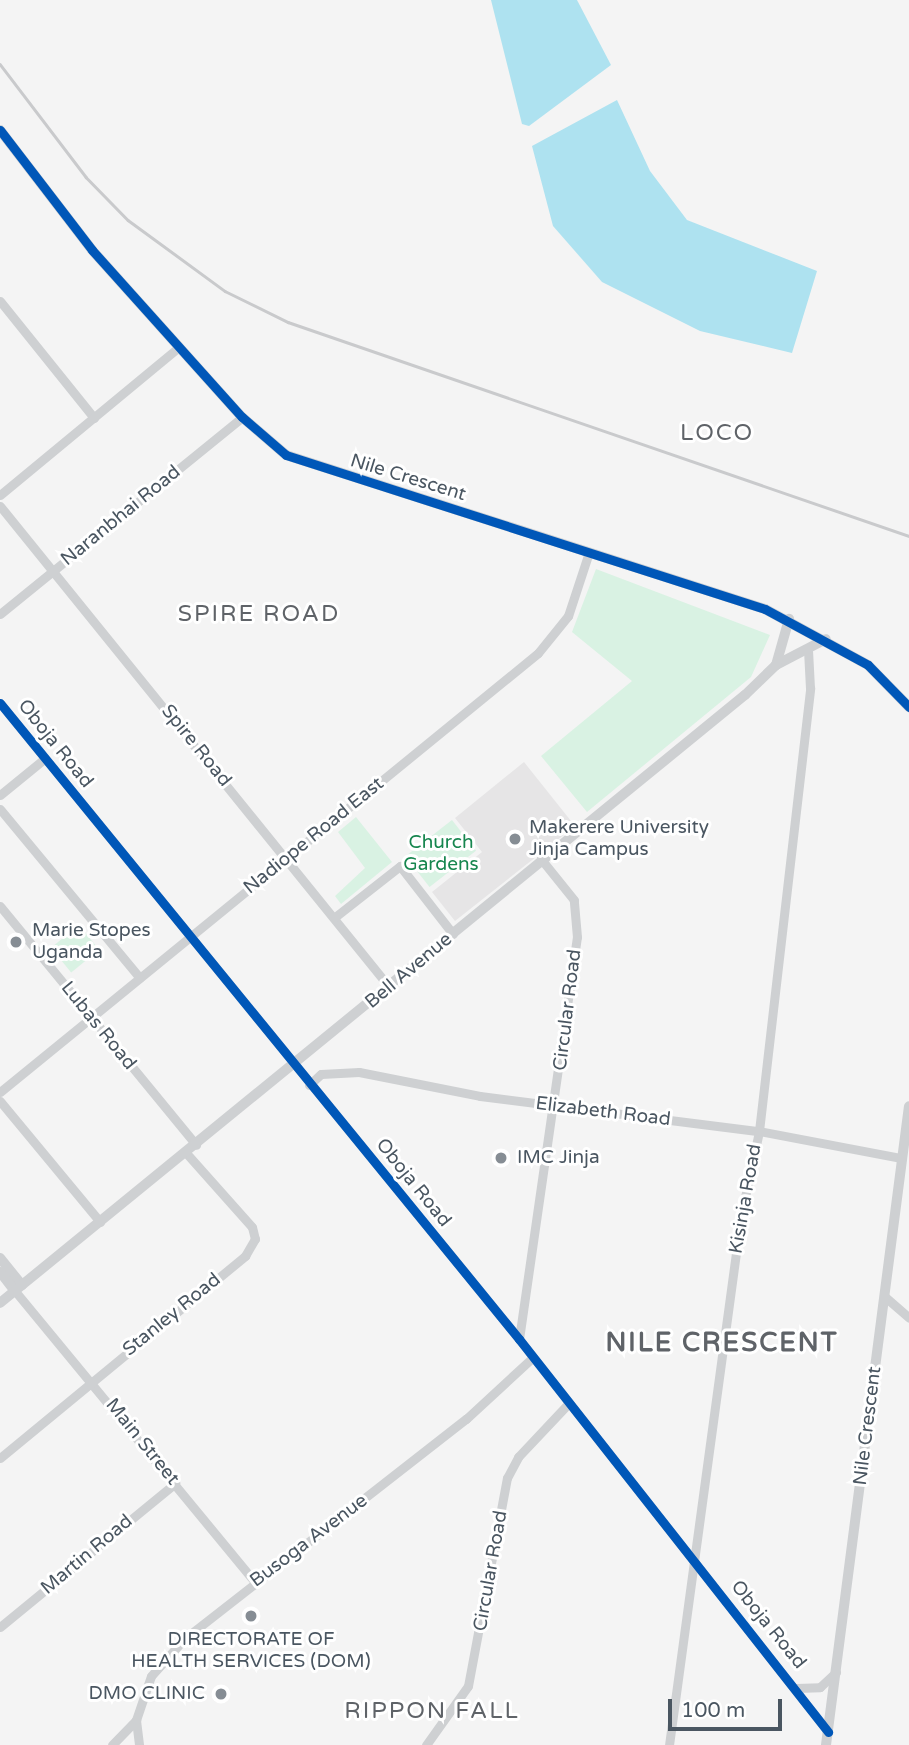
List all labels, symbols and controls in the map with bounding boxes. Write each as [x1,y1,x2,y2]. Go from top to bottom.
district label: LOCO [680,419,754,447]
street label: Nile Crescent [347,450,469,506]
street label: Naranbhai Road [57,461,185,571]
district label: SPIRE ROAD [179,600,339,628]
street label: Oboja Road [12,695,98,793]
street label: Spire Road [156,700,236,792]
street label: Nadiope Road East [239,773,389,899]
place label: Makerere University Jinja Campus [529,817,709,861]
marker: Makerere University Jinja Campus [507,831,523,847]
park label: Church Gardens [403,832,479,876]
place label: Marie Stopes Uganda [32,920,151,964]
street label: Bell Avenue [361,928,457,1014]
marker: Marie Stopes Uganda [6,932,26,952]
street label: Circular Road [549,948,587,1072]
street label: Lubas Road [55,977,141,1075]
street label: Elizabeth Road [534,1092,672,1132]
street label: Oboja Road [370,1134,456,1232]
street label: Kisinja Road [725,1142,767,1256]
place label: IMC Jinja [517,1147,600,1169]
marker: IMC Jinja [491,1148,511,1168]
street label: Stanley Road [119,1269,225,1361]
district label: NILE CRESCENT [607,1327,837,1359]
street label: Nile Crescent [849,1365,887,1487]
street label: Main Street [100,1394,184,1490]
street label: Busoga Avenue [246,1490,372,1592]
street label: Circular Road [469,1509,513,1633]
street label: Martin Road [37,1510,137,1600]
street label: Oboja Road [725,1576,811,1674]
marker: DIRECTORATE OF HEALTH SERVICES (DOM) [241,1606,261,1626]
place label: DIRECTORATE OF HEALTH SERVICES (DOM) [131,1629,371,1673]
place label: DMO CLINIC [89,1683,205,1705]
marker: DMO CLINIC [211,1684,231,1704]
scale bar [671,1686,785,1730]
district label: RIPPON FALL [346,1697,518,1725]
text: 100 m [681,1698,745,1723]

